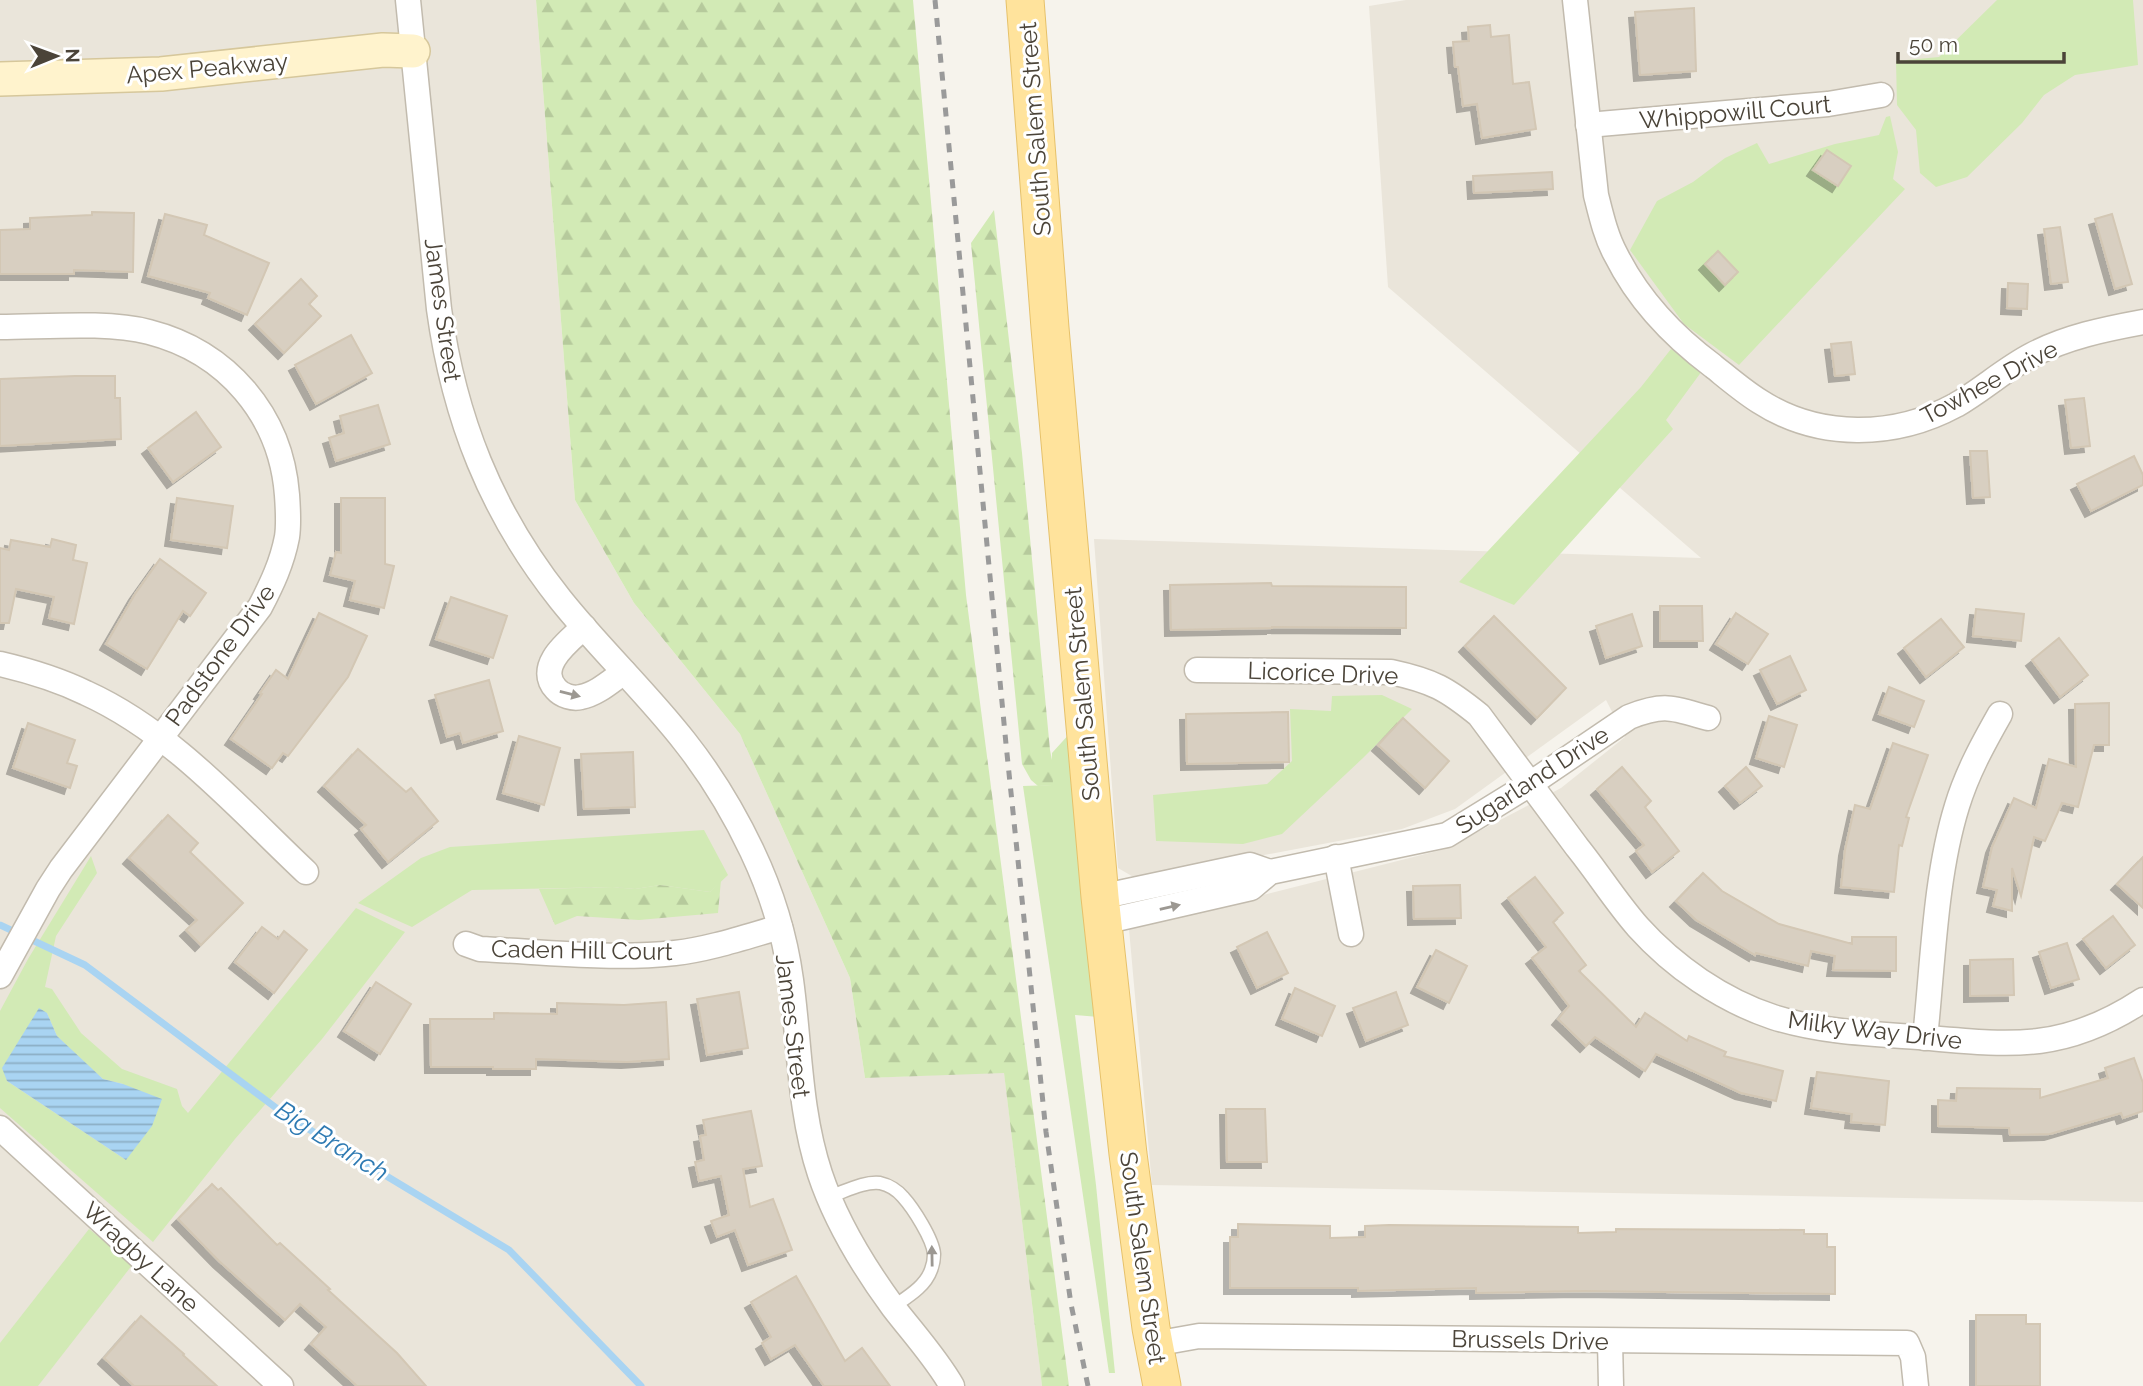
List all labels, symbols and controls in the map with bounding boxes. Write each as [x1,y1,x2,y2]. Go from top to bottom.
north arrow [21,21,91,91]
street label: South Salem Street [1013,21,1057,237]
scale bar [1898,21,2064,65]
text: 50 m [1909,32,1958,57]
street label: Apex Peakway [125,46,289,90]
text: N [62,48,84,63]
street label: Whippowill Court [1638,89,1832,135]
street label: James Street [419,236,467,384]
street label: Towhee Drive [1916,334,2062,430]
street label: Padstone Drive [159,579,281,731]
street label: South Salem Street [1058,586,1106,802]
street label: Licorice Drive [1247,656,1399,690]
one-way arrow [560,689,582,700]
street label: Sugarland Drive [1450,720,1614,840]
one-way arrow [1159,901,1181,912]
street label: Caden Hill Court [491,934,673,966]
street label: James Street [770,952,816,1100]
street label: Milky Way Drive [1786,1005,1964,1055]
water label: Big Branch [270,1094,394,1188]
street label: South Salem Street [1114,1150,1172,1366]
street label: Wragby Lane [77,1196,205,1318]
one-way arrow [926,1245,937,1267]
street label: Brussels Drive [1451,1324,1609,1356]

